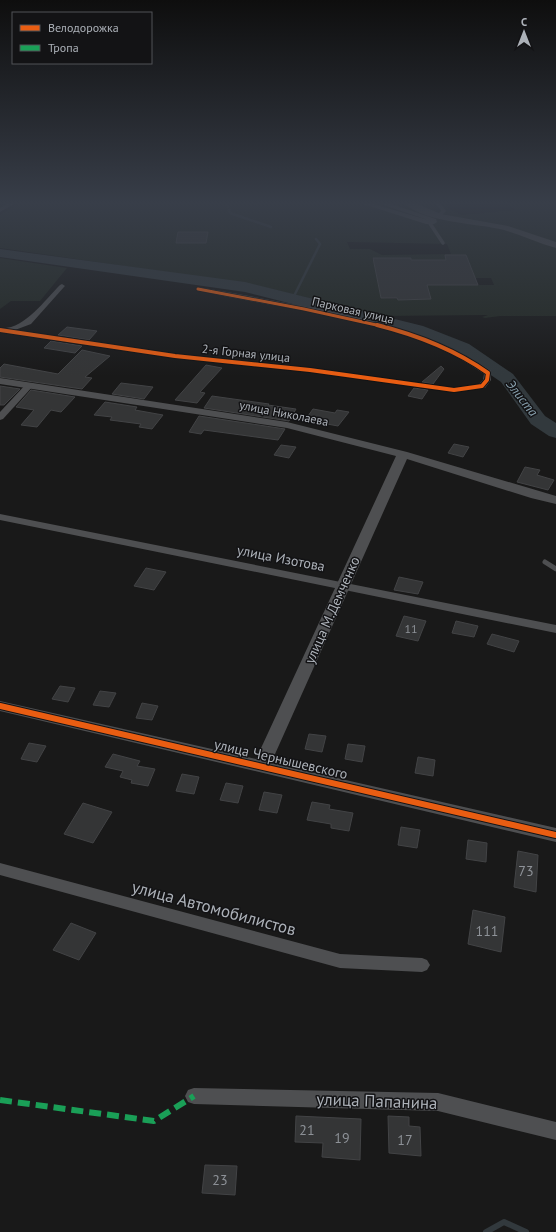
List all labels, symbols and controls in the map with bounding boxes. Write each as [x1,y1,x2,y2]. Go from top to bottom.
legend [12,12,152,64]
north arrow [504,12,544,52]
text: С [521,15,527,29]
text: Велодорожка [48,20,119,35]
text: Тропа [48,40,79,55]
street label: Парковая улица [310,293,396,327]
street label: 2-я Горная улица [201,341,291,365]
water label: Элиста [502,376,542,420]
street label: улица Николаева [238,397,330,429]
street label: улица Изотова [236,541,327,575]
street label: улица М.Демченко [300,554,364,666]
house number: 11 [404,621,418,636]
street label: улица Чернышевского [212,735,350,783]
house number: 73 [518,862,534,880]
street label: улица Автомобилистов [129,875,299,941]
house number: 111 [476,922,498,940]
street label: улица Папанина [316,1088,438,1114]
house number: 21 [299,1121,315,1139]
house number: 19 [334,1129,350,1147]
house number: 17 [397,1131,413,1149]
house number: 23 [212,1171,228,1189]

